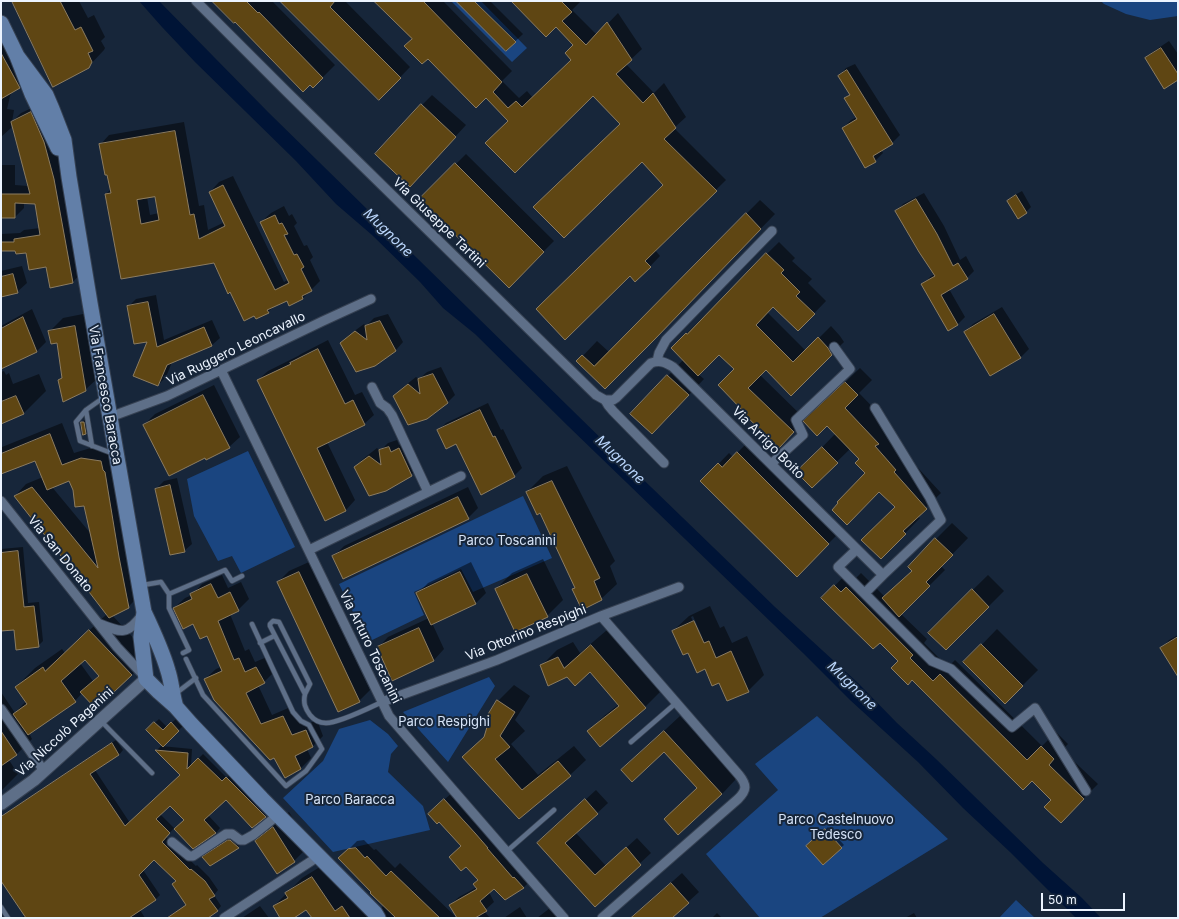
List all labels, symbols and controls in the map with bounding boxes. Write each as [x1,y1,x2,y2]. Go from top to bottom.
street label: Via Giuseppe Tartini [389,175,489,271]
water label: Mugnone [360,205,416,261]
street label: Via Ruggero Leoncavallo [164,309,308,389]
street label: Via Francesco Baracca [85,324,125,466]
street label: Via Arrigo Boito [728,403,808,483]
water label: Mugnone [592,432,648,488]
street label: Via San Donato [24,513,96,595]
park label: Parco Toscanini [458,533,556,549]
street label: Via Arturo Toscanini [336,588,404,706]
street label: Via Ottorino Respighi [463,602,589,664]
water label: Mugnone [824,658,880,714]
street label: Via Niccolò Paganini [13,684,117,780]
park label: Parco Respighi [398,714,490,730]
park label: Parco Baracca [305,792,395,808]
park label: Parco Castelnuovo Tedesco [778,812,894,843]
scale bar [1043,885,1127,911]
text: 50 m [1048,892,1077,907]

